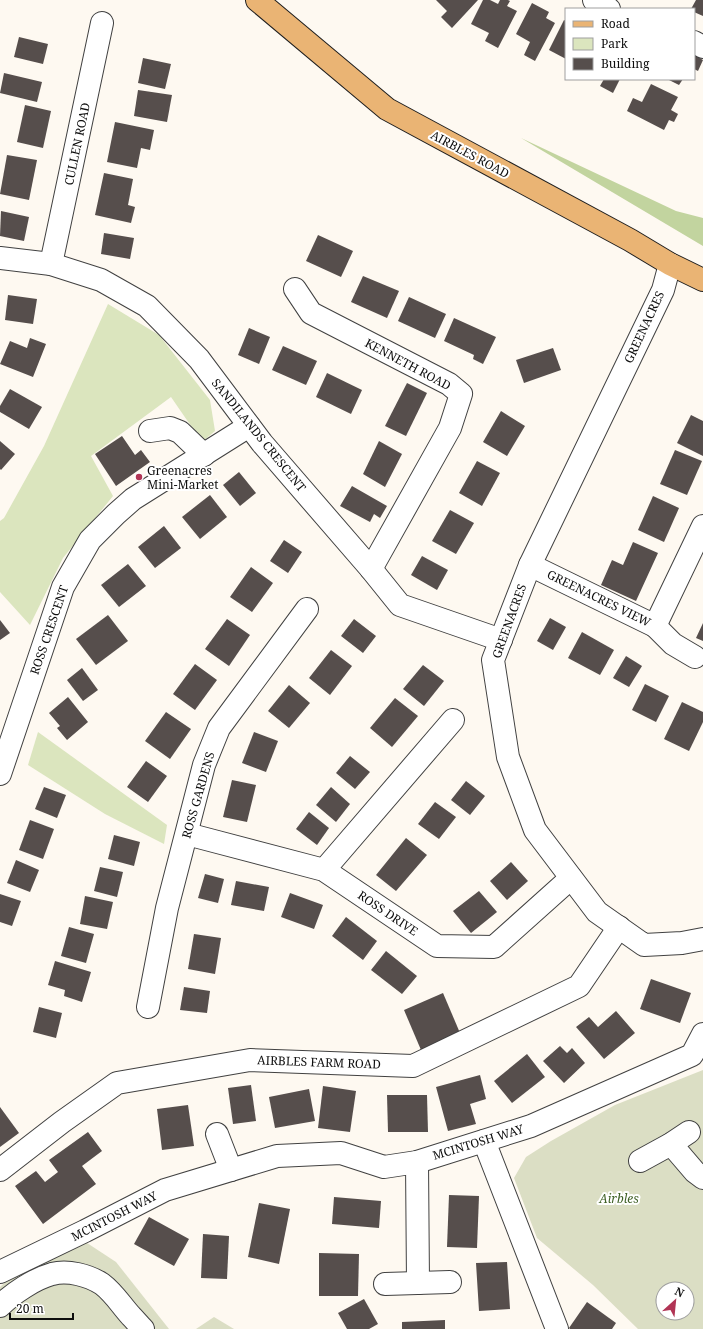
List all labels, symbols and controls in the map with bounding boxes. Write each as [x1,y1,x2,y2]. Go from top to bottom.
legend [565,8,695,80]
text: Road [601,15,631,32]
text: Park [601,35,629,52]
text: Building [601,55,650,72]
street label: CULLEN ROAD [60,101,94,187]
street label: AIRBLES ROAD [428,126,512,182]
street label: GREENACRES [620,288,668,366]
street label: KENNETH ROAD [362,334,454,394]
street label: SANDILANDS CRESCENT [208,375,310,496]
place label: Greenacres Mini-Market [147,462,219,493]
marker: Greenacres Mini-Market [134,472,144,482]
street label: GREENACRES VIEW [544,565,654,631]
street label: GREENACRES [488,581,530,661]
street label: ROSS CRESCENT [26,583,72,677]
street label: ROSS GARDENS [177,750,219,840]
street label: ROSS DRIVE [355,887,421,939]
street label: AIRBLES FARM ROAD [257,1051,381,1073]
street label: MCINTOSH WAY [430,1120,526,1164]
street label: MCINTOSH WAY [68,1187,160,1245]
park label: Airbles [598,1190,639,1207]
north arrow [655,1281,695,1321]
text: N [672,1283,687,1300]
scale bar [10,1295,73,1321]
text: 20 m [16,1300,44,1317]

